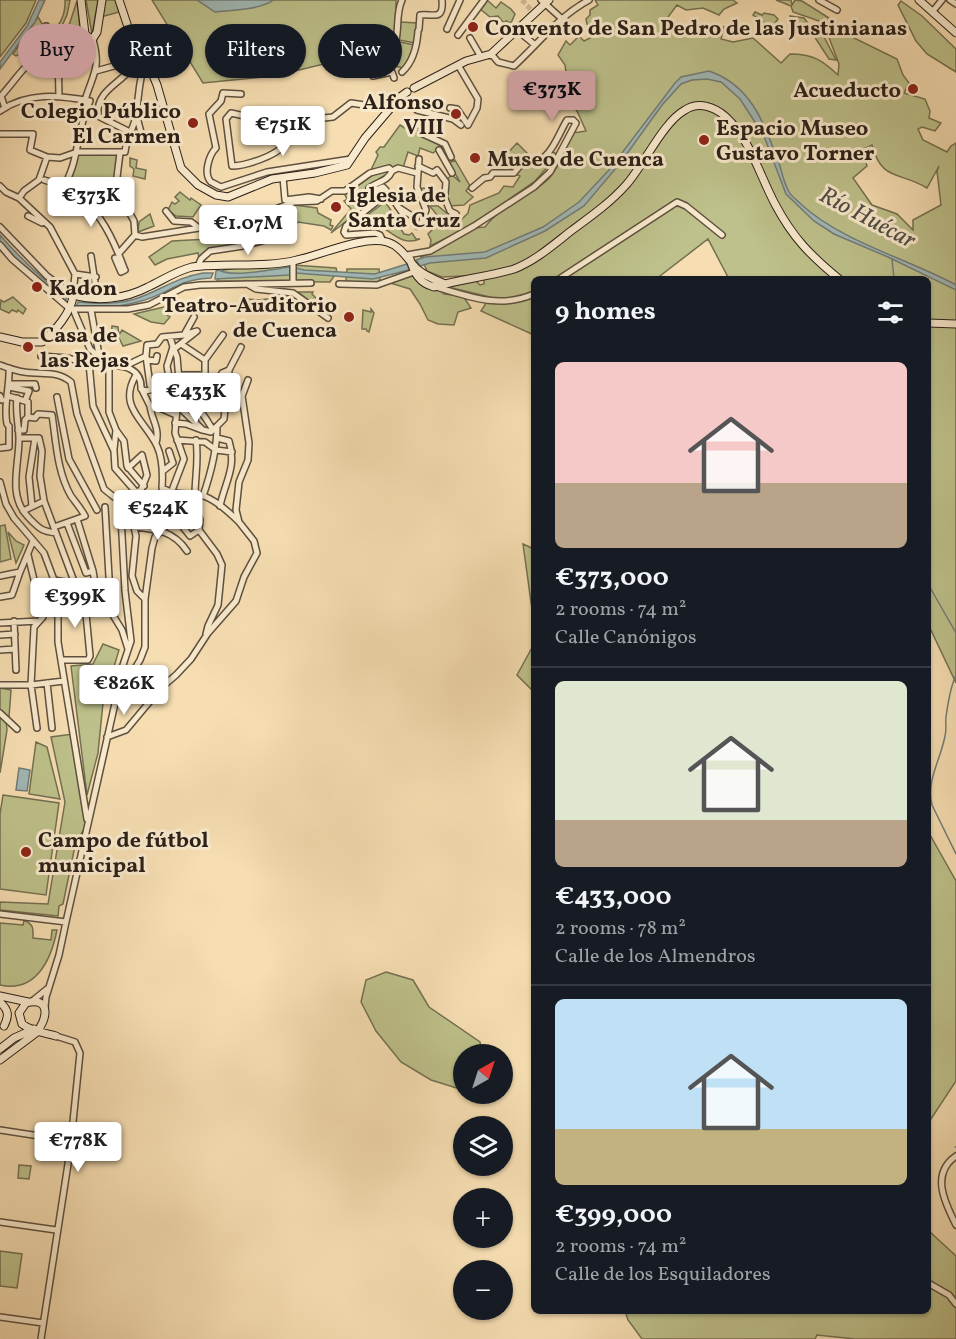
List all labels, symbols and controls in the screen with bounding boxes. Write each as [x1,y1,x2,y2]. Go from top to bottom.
place label: Convento de San Pedro de las Justinianas [485,14,907,45]
marker: Convento de San Pedro de las Justinianas [466,20,480,34]
chip: Buy [18,24,96,78]
chip: Rent [108,24,193,78]
chip: Filters [205,24,306,78]
chip: New [318,24,402,78]
pin: €373K [510,71,594,122]
text: €373K [523,76,581,104]
place label: Acueducto [793,76,901,107]
marker: Acueducto [906,82,920,96]
place label: Alfonso VIII [363,88,444,144]
place label: Colegio Público El Carmen [21,97,181,153]
pin: €751K [241,106,325,157]
marker: Alfonso VIII [449,107,463,121]
text: €751K [255,111,311,139]
place label: Espacio Museo Gustavo Torner [716,114,875,170]
marker: Colegio Público El Carmen [186,116,200,130]
marker: Espacio Museo Gustavo Torner [697,133,711,147]
place label: Museo de Cuenca [487,145,664,176]
marker: Museo de Cuenca [468,151,482,165]
pin: €373K [49,177,133,228]
water label: Río Huécar [813,179,922,259]
place label: Iglesia de Santa Cruz [348,181,461,237]
text: €373K [62,182,120,210]
marker: Iglesia de Santa Cruz [329,200,343,214]
pin: €1.07M [199,205,297,256]
text: €1.07M [213,210,283,238]
place label: Kadon [49,274,117,305]
marker: Kadon [30,280,44,294]
place label: Teatro-Auditorio de Cuenca [162,291,337,347]
text: 9 homes [555,294,656,330]
icon: filters [874,296,907,329]
marker: Teatro-Auditorio de Cuenca [342,310,356,324]
place label: Casa de las Rejas [40,321,129,377]
marker: Casa de las Rejas [21,340,35,354]
pin: €433K [154,373,238,424]
text: €433K [166,378,226,406]
icon: home [677,401,785,509]
pin: €524K [116,490,200,541]
text: €524K [127,495,189,523]
text: €373,000 [555,560,669,596]
pin: €399K [33,578,117,629]
text: €399K [44,583,106,611]
text: 2 rooms · 74 m² [555,596,686,624]
text: Calle Canónigos [555,624,696,652]
pin: €826K [82,665,166,716]
text: €826K [93,670,155,698]
icon: home [677,720,785,828]
place label: Campo de fútbol municipal [38,826,209,882]
marker: Campo de fútbol municipal [19,845,33,859]
text: €433,000 [555,879,672,915]
text: 2 rooms · 78 m² [555,915,686,943]
text: Calle de los Almendros [555,943,755,971]
icon: home [677,1038,785,1146]
north arrow [453,1044,513,1104]
map controls [453,1044,513,1320]
button: layers [453,1116,513,1176]
pin: €778K [36,1122,120,1173]
text: €778K [49,1127,107,1155]
button: + [453,1188,513,1248]
text: €399,000 [555,1197,672,1233]
text: 2 rooms · 74 m² [555,1233,686,1261]
button: − [453,1260,513,1320]
text: Calle de los Esquiladores [555,1261,770,1289]

